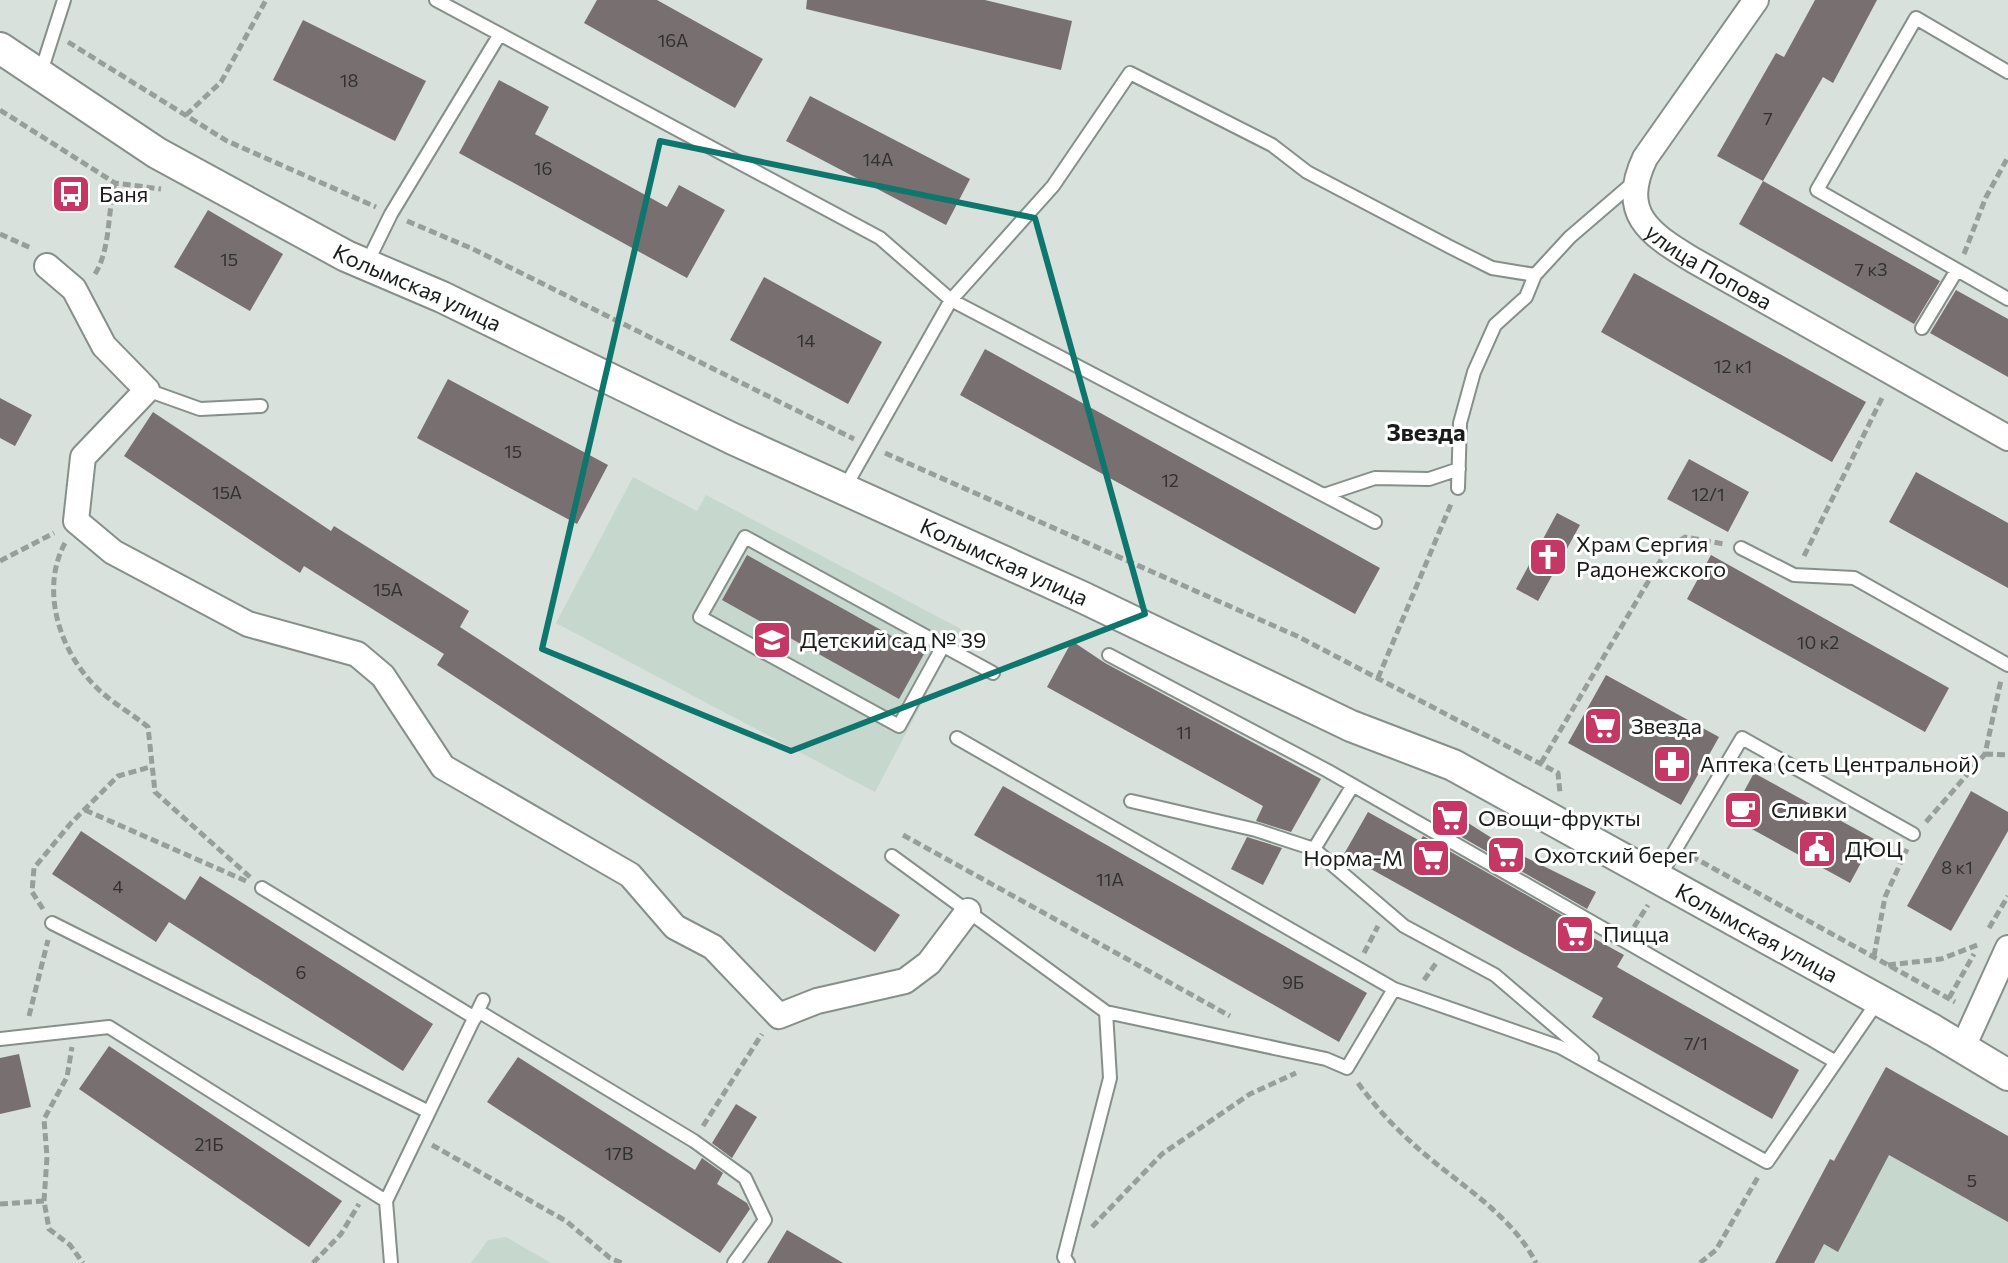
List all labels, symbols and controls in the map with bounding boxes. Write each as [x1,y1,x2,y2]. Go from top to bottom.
house number: 16А [658,29,688,51]
house number: 18 [340,69,358,91]
house number: 7 [1763,107,1773,129]
house number: 14А [863,148,893,170]
house number: 16 [534,157,552,179]
bus stop icon: Баня [50,173,92,215]
place label: Баня [99,180,148,207]
street label: улица Попова [1640,218,1777,315]
street label: Колымская улица [329,238,506,337]
house number: 15 [220,248,238,270]
house number: 7 к3 [1855,258,1887,280]
house number: 14 [797,329,815,351]
house number: 12 к1 [1714,355,1752,377]
district label: Звезда [1387,417,1465,446]
house number: 15 [504,440,522,462]
house number: 12 [1161,469,1179,491]
house number: 15А [212,481,242,503]
house number: 12/1 [1691,483,1725,505]
street label: Колымская улица [916,512,1093,611]
place label: Храм Сергия Радонежского [1576,530,1726,582]
church icon: Храм Сергия Радонежского [1527,536,1569,578]
house number: 15А [373,578,403,600]
school or university icon: Детский сад № 39 [751,619,793,661]
place label: Детский сад № 39 [800,626,986,653]
house number: 10 к2 [1797,631,1839,653]
supermarket icon: Звезда [1582,705,1624,747]
place label: Звезда [1631,712,1702,739]
house number: 11 [1176,721,1192,743]
pharmacy icon: Аптека (сеть Центральной) [1651,743,1693,785]
place label: Аптека (сеть Центральной) [1700,750,1979,777]
cafe icon: Сливки [1722,789,1764,831]
place label: Сливки [1771,796,1847,823]
supermarket icon: Овощи-фрукты [1429,797,1471,839]
place label: Овощи-фрукты [1478,804,1641,831]
public building icon: ДЮЦ [1796,828,1838,870]
supermarket icon: Охотский берег [1485,834,1527,876]
place label: ДЮЦ [1845,835,1903,862]
supermarket icon: Норма-М [1410,837,1452,879]
place label: Охотский берег [1534,841,1698,868]
place label: Норма-М [1303,844,1403,871]
house number: 8 к1 [1941,856,1973,878]
house number: 11А [1096,868,1124,890]
house number: 4 [113,875,124,897]
street label: Колымская улица [1671,877,1843,988]
supermarket icon: Пицца [1554,913,1596,955]
place label: Пицца [1603,920,1669,947]
house number: 6 [296,961,306,983]
house number: 9Б [1282,971,1304,993]
house number: 7/1 [1684,1032,1708,1054]
house number: 21Б [195,1133,223,1155]
house number: 17В [605,1142,633,1164]
house number: 5 [1967,1169,1977,1191]

